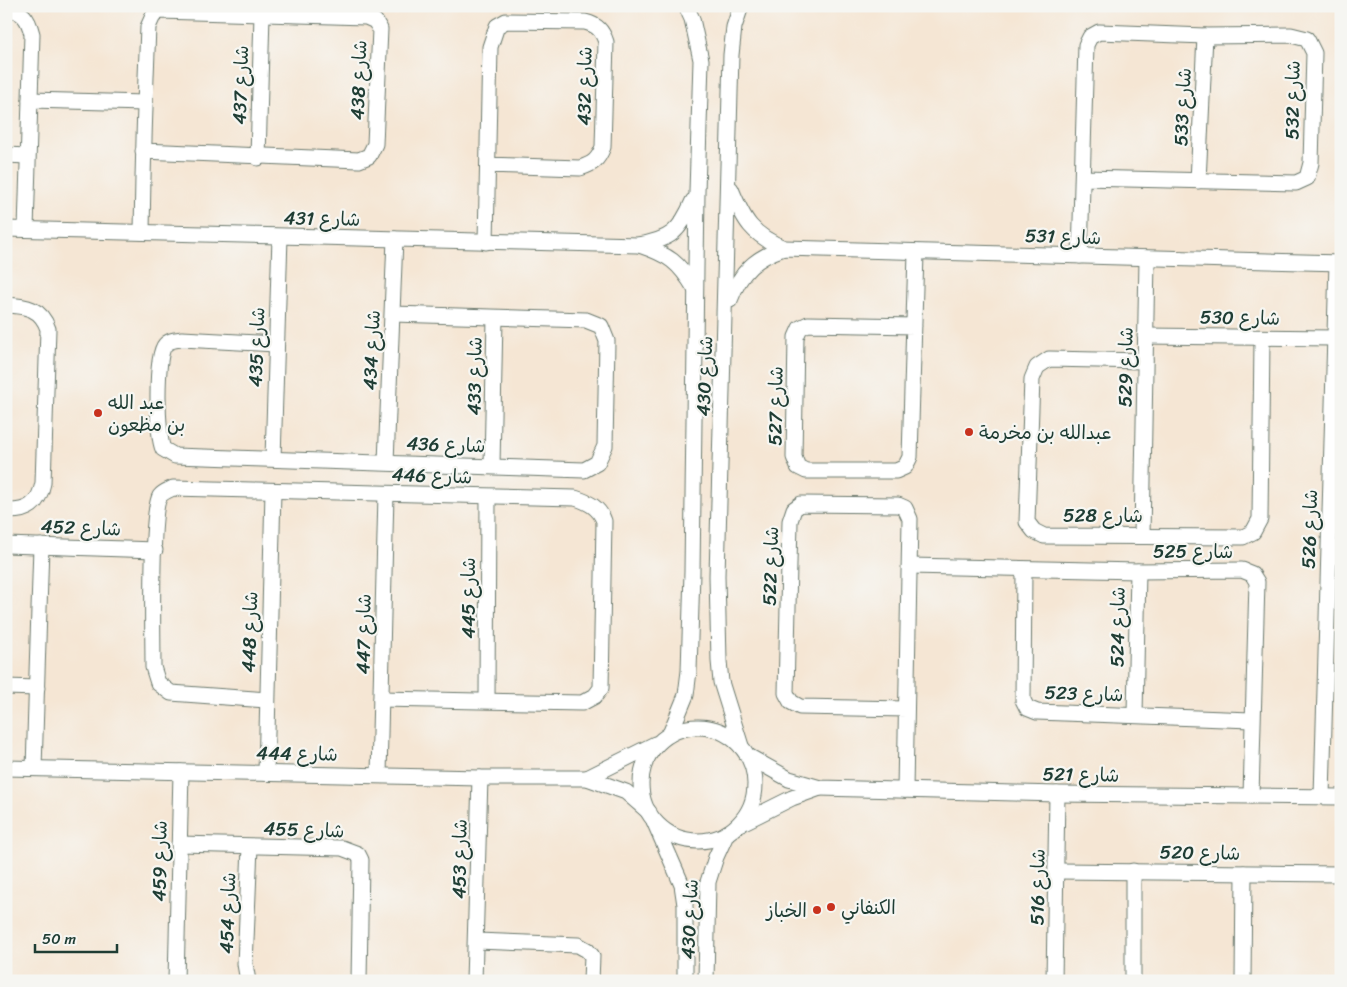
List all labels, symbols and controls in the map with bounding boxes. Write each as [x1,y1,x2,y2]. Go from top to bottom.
street label: شارع 438 [341,40,376,120]
street label: شارع 437 [223,45,258,125]
street label: شارع 432 [567,46,602,126]
street label: شارع 532 [1275,60,1310,140]
street label: شارع 533 [1164,67,1201,147]
street label: شارع 431 [283,201,361,236]
street label: شارع 531 [1024,219,1102,254]
street label: شارع 530 [1200,300,1280,335]
street label: شارع 435 [239,306,274,388]
street label: شارع 434 [353,309,390,391]
street label: شارع 529 [1108,327,1143,407]
street label: شارع 430 [687,335,722,417]
street label: شارع 433 [457,336,492,416]
street label: شارع 527 [758,366,793,446]
place label: عبد الله بن مظعون [108,386,185,441]
marker: عبد الله بن مظعون [92,407,104,419]
place label: عبدالله بن مخرمة [979,416,1111,449]
marker: عبدالله بن مخرمة [963,426,975,438]
street label: شارع 436 [406,427,486,462]
street label: شارع 446 [391,458,473,493]
street label: شارع 526 [1292,489,1327,569]
street label: شارع 528 [1063,499,1143,532]
street label: شارع 452 [40,510,122,545]
street label: شارع 522 [753,526,788,606]
street label: شارع 525 [1153,535,1233,568]
street label: شارع 445 [452,557,485,639]
street label: شارع 524 [1100,586,1135,668]
street label: شارع 448 [232,591,267,673]
street label: شارع 447 [346,593,381,675]
street label: شارع 523 [1044,676,1124,711]
street label: شارع 444 [256,736,338,771]
street label: شارع 521 [1042,757,1120,792]
street label: شارع 455 [263,812,345,847]
street label: شارع 453 [442,819,477,899]
street label: شارع 459 [142,820,177,902]
street label: شارع 520 [1159,835,1241,870]
street label: شارع 516 [1020,848,1055,926]
street label: شارع 454 [210,872,245,954]
street label: شارع 430 [671,878,708,960]
place label: الكنفاني [841,891,896,924]
place label: الخباز [764,894,807,927]
marker: الكنفاني [825,901,837,913]
marker: الخباز [811,904,823,916]
scale bar [35,922,118,954]
text: 50 m [42,926,77,952]

